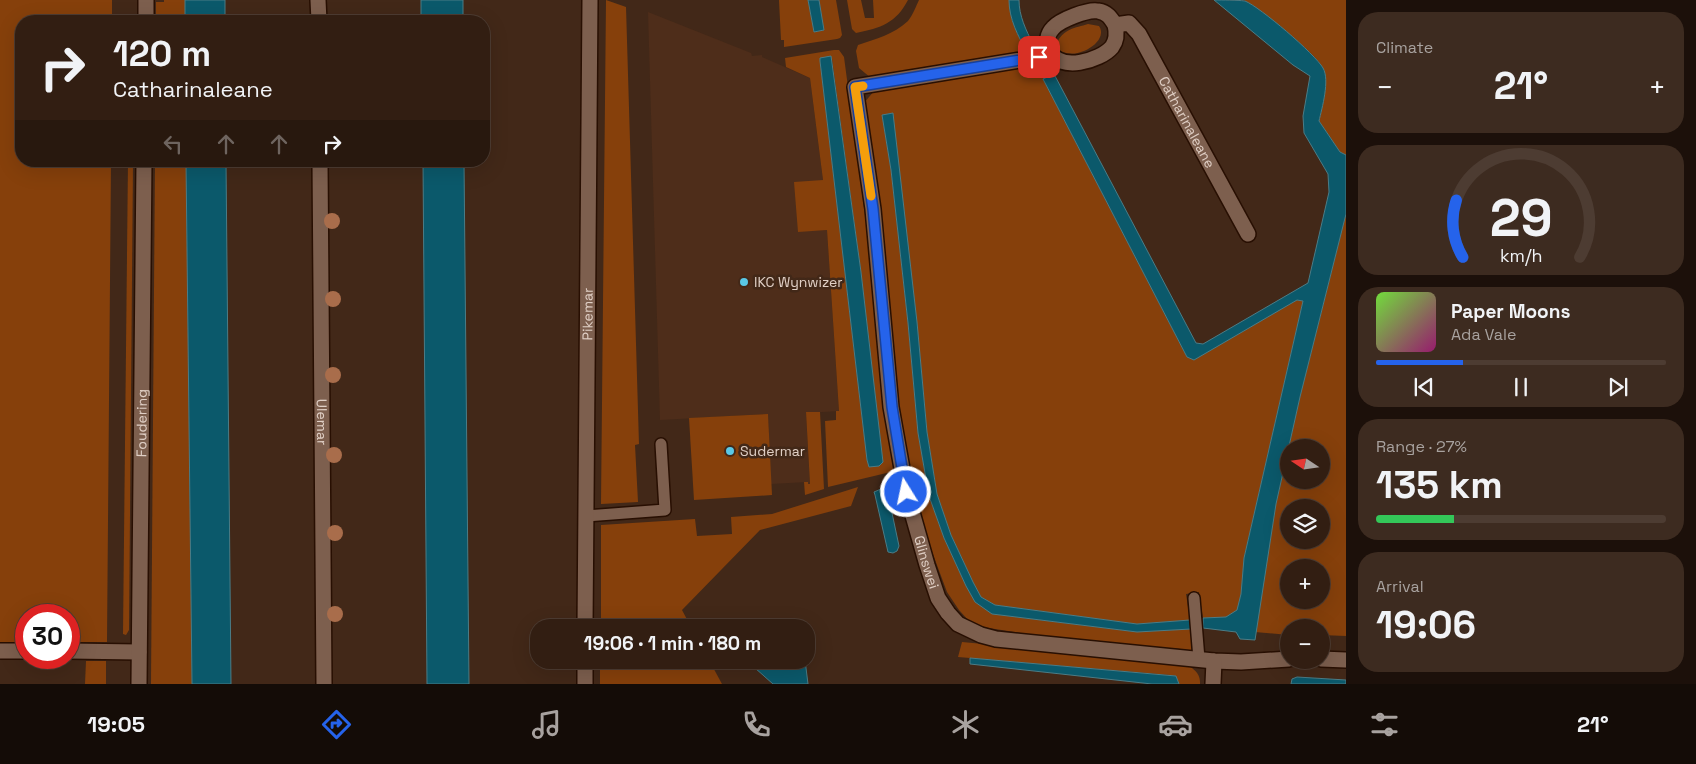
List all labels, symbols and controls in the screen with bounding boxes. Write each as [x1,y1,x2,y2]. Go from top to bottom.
text: 120 m [113,32,211,76]
icon: right [30,35,95,100]
pin [1018,36,1060,78]
text: Climate [1376,37,1433,58]
icon: arrive [1025,43,1053,71]
text: 21° [1494,62,1548,110]
text: − [1376,69,1393,105]
text: + [1649,69,1666,105]
street label: Catharinaleane [1155,73,1219,171]
text: Catharinaleane [113,75,273,103]
icon: left [159,130,187,158]
icon: ahead [212,130,240,158]
icon: ahead [265,130,293,158]
icon: right [318,130,346,158]
text: 29 [1490,185,1552,251]
text: km/h [1500,244,1542,267]
place label: IKC Wynwizer [754,273,843,291]
marker: IKC Wynwizer [738,276,750,288]
street label: Pikemar [578,288,597,340]
text: Paper Moons [1451,299,1570,324]
text: Ada Vale [1451,324,1516,345]
icon: previous [1410,373,1438,401]
icon: pause [1507,373,1535,401]
icon: next [1604,373,1632,401]
street label: Foudering [132,389,151,457]
street label: Ulemar [313,399,331,445]
text: Range · 27% [1376,436,1467,457]
north arrow [1280,439,1330,489]
map controls [1280,439,1330,669]
place label: Sudermar [740,442,805,460]
marker: Sudermar [724,445,736,457]
text: 135 km [1376,461,1503,509]
position arrow [879,465,931,517]
button: layers [1280,499,1330,549]
street label: Glinswei [910,533,943,591]
button: + [1280,559,1330,609]
text: Arrival [1376,576,1424,597]
text: 19:06 [1376,601,1476,649]
speed limit sign: 30 [15,604,80,669]
button: − [1280,619,1330,669]
text: 19:06 · 1 min · 180 m [584,631,761,656]
icon: directions [319,707,354,742]
icon: music [529,707,564,742]
icon: phone [739,707,774,742]
icon: climate [948,707,983,742]
icon: car [1158,707,1193,742]
icon: filters [1367,707,1402,742]
text: 19:05 [87,710,145,738]
text: 21° [1577,710,1609,738]

